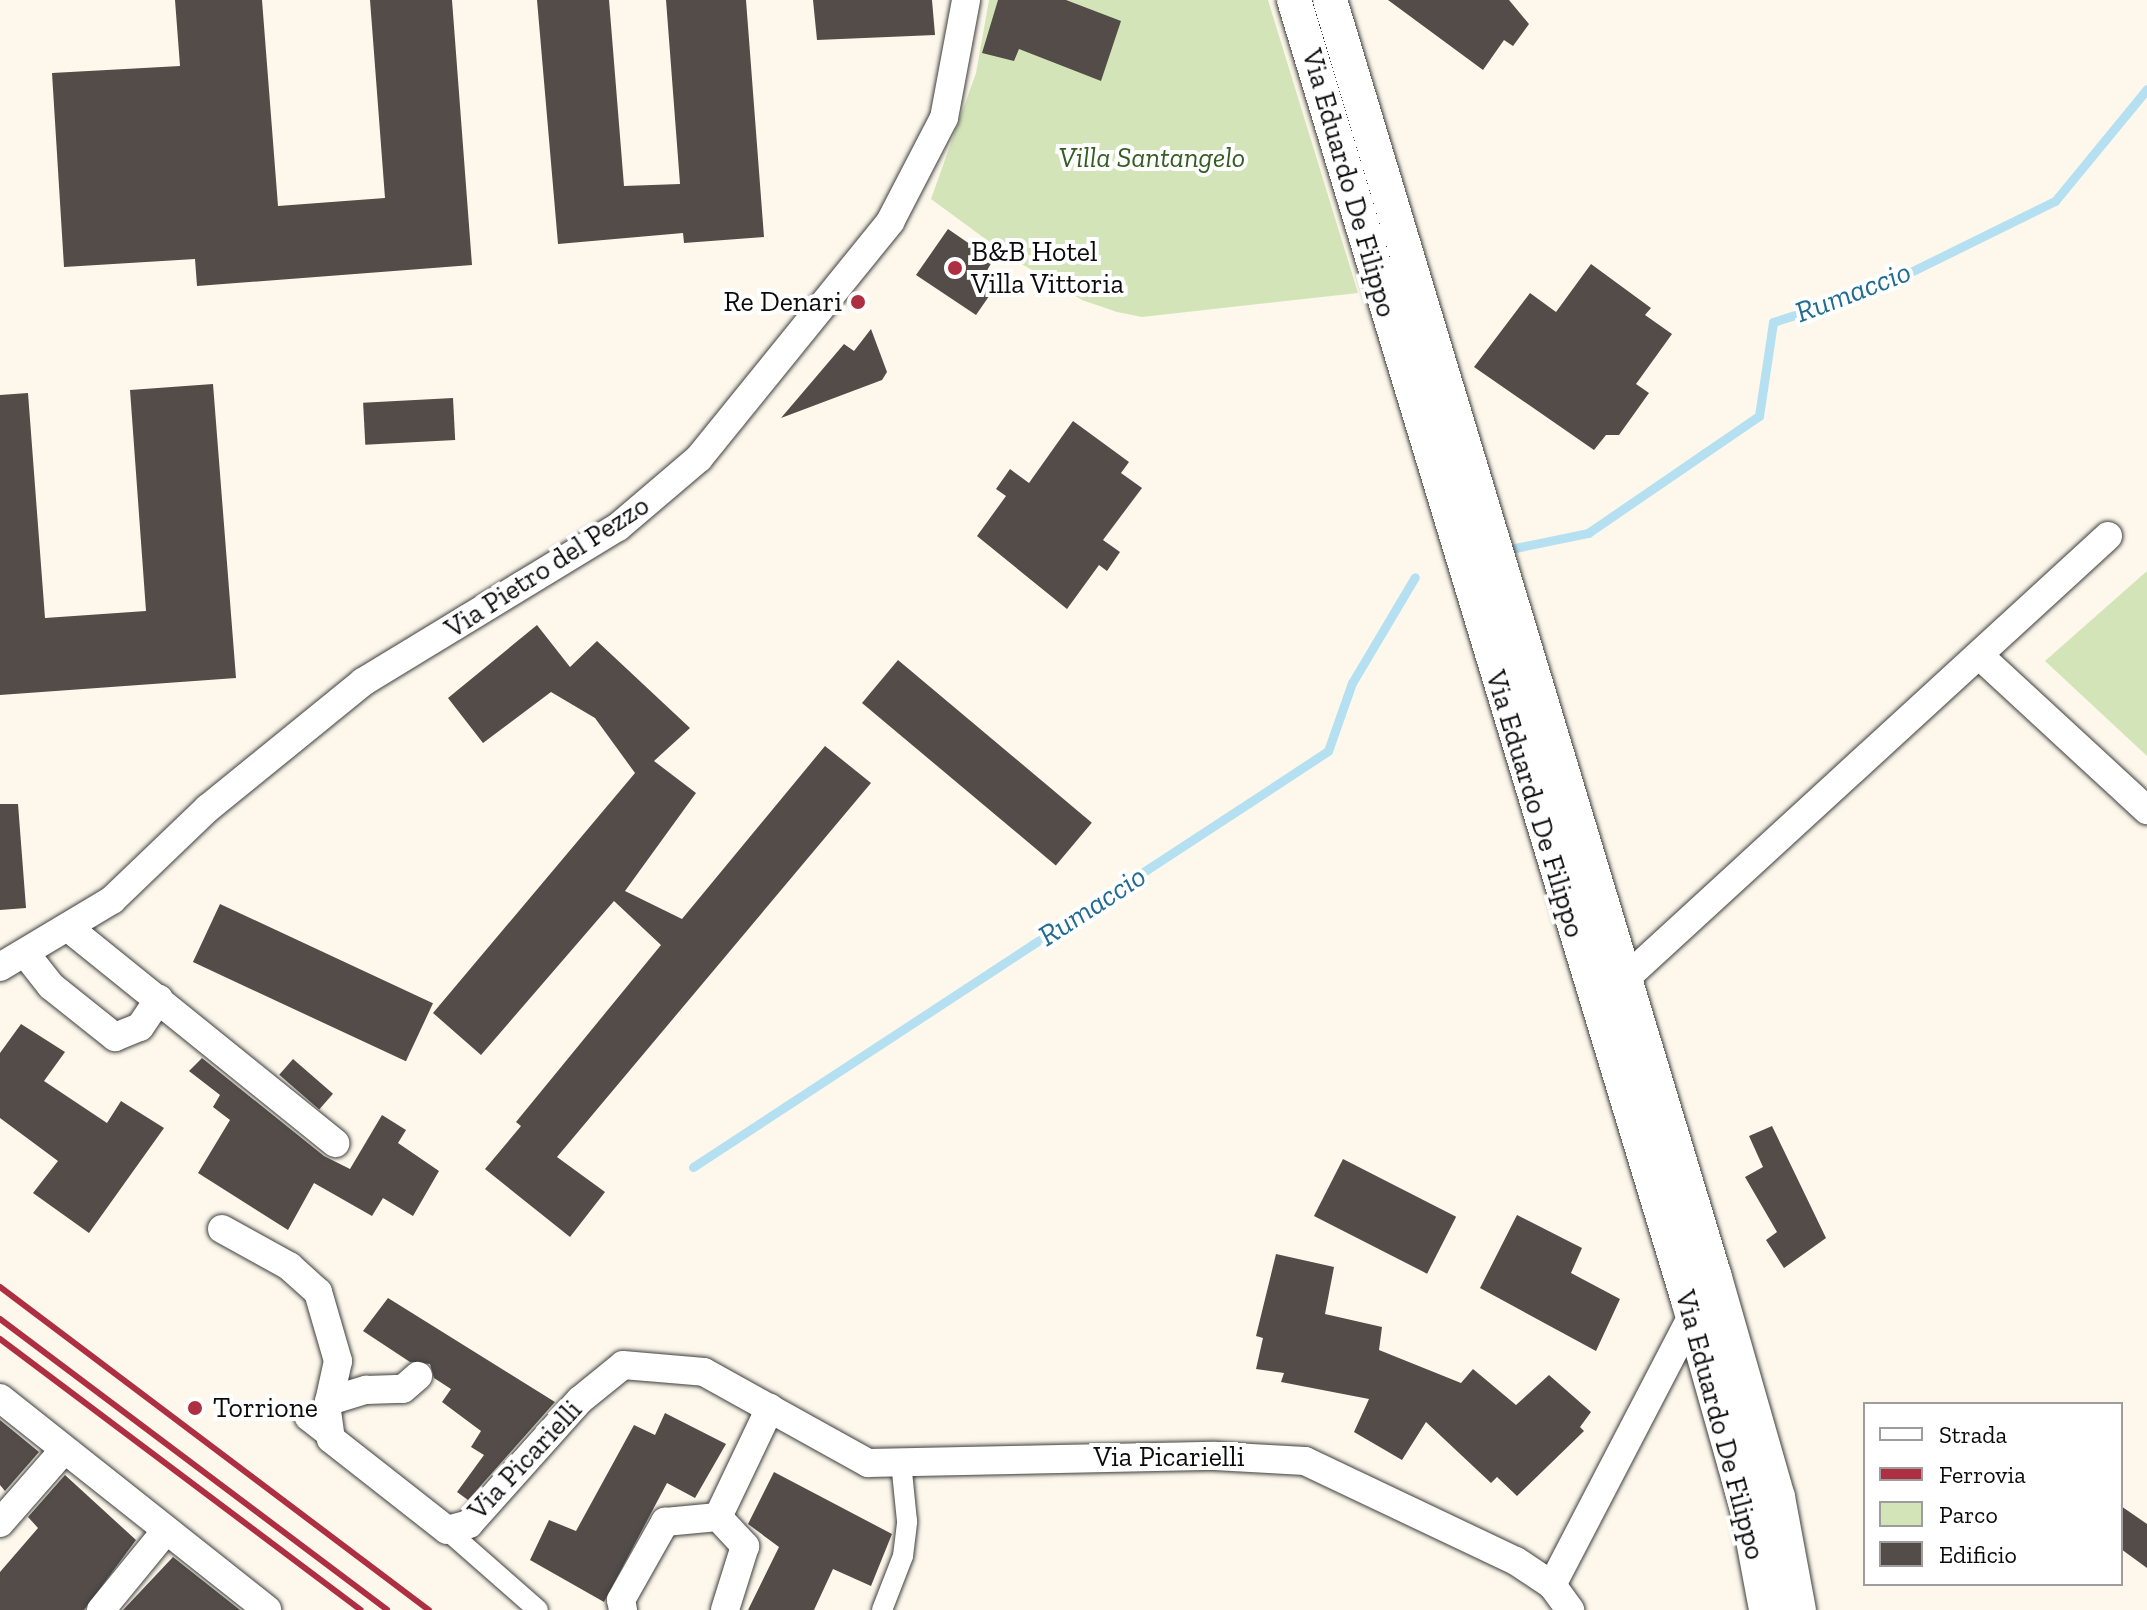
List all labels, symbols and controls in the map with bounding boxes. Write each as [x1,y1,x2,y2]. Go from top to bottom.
street label: Via Eduardo De Filippo [1295,45,1403,321]
park label: Villa Santangelo [1059,141,1245,175]
place label: B&B Hotel Villa Vittoria [971,235,1125,301]
water label: Rumaccio [1790,254,1916,330]
marker: B&B Hotel Villa Vittoria [946,259,964,277]
place label: Re Denari [723,285,842,319]
marker: Re Denari [849,293,867,311]
street label: Via Pietro del Pezzo [439,488,655,646]
street label: Via Eduardo De Filippo [1478,666,1592,942]
water label: Rumaccio [1032,858,1152,954]
street label: Via Eduardo De Filippo [1668,1287,1772,1563]
place label: Torrione [213,1391,318,1425]
street label: Via Picarielli [461,1393,589,1527]
marker: Torrione [184,1397,206,1419]
legend [1863,1402,2123,1586]
text: Strada [1939,1420,2007,1449]
street label: Via Picarielli [1093,1440,1245,1474]
text: Ferrovia [1939,1460,2026,1489]
text: Parco [1939,1500,1998,1529]
text: Edificio [1939,1540,2017,1569]

